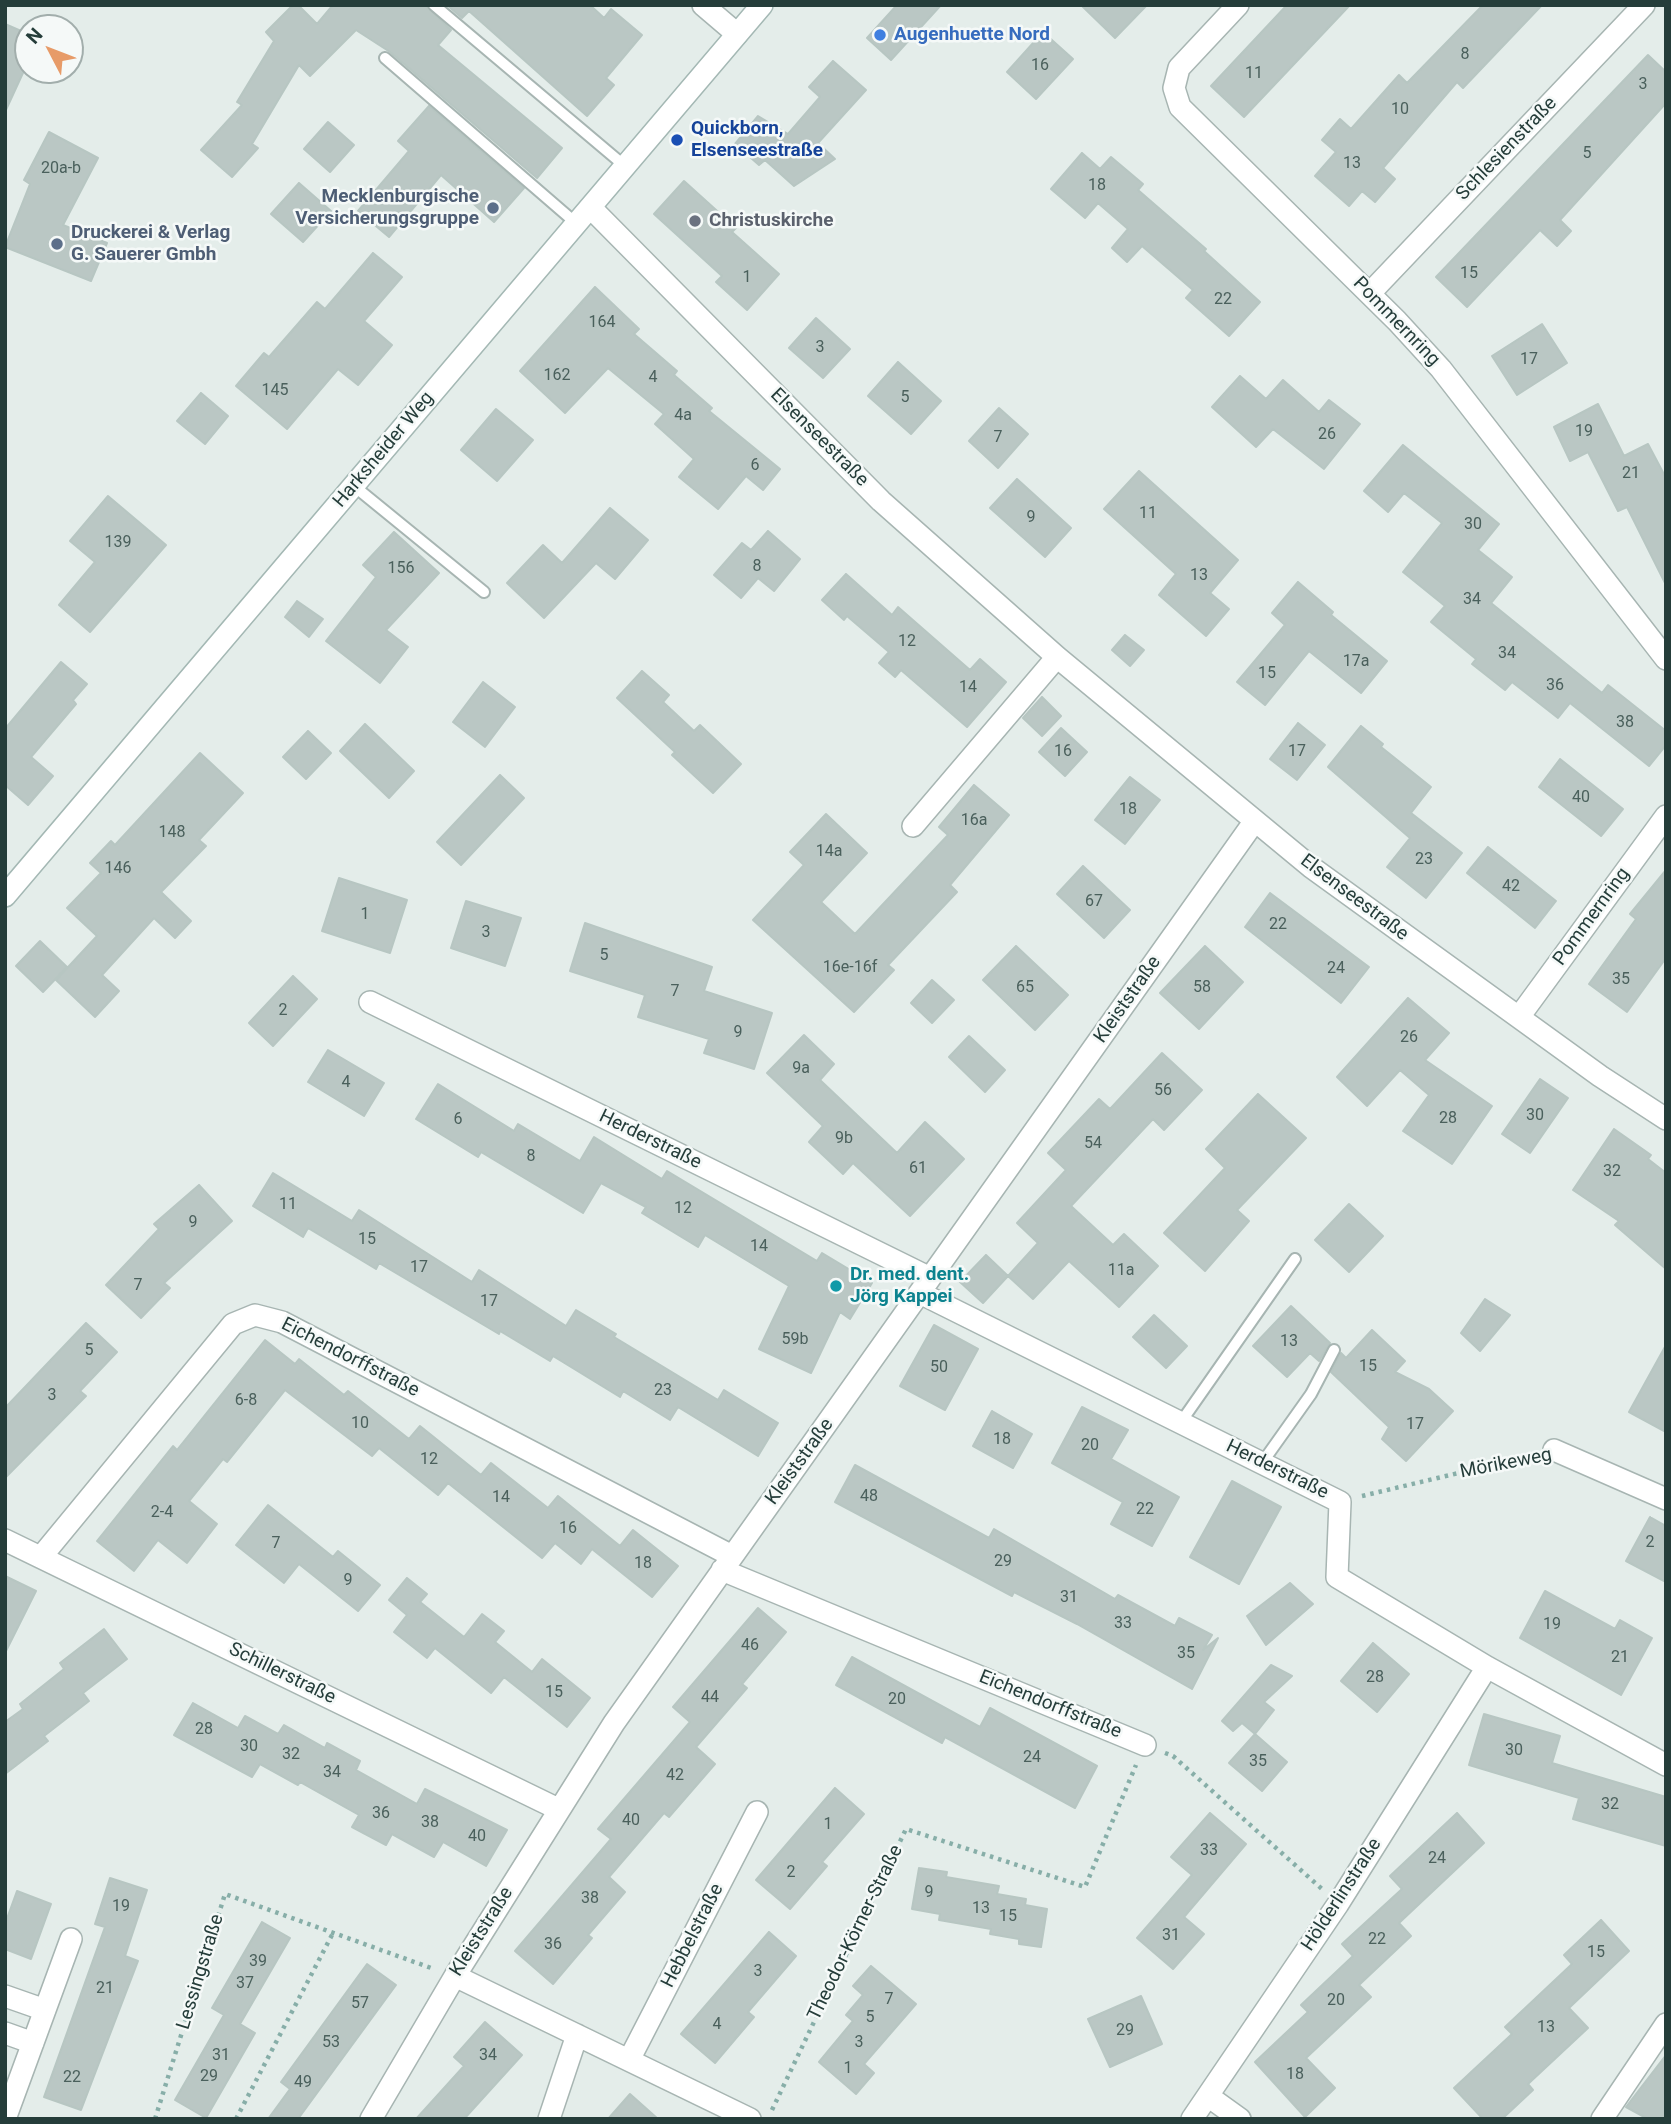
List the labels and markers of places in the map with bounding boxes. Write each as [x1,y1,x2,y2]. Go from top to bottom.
place label: Augenhuette Nord [894,24,1050,46]
marker: Augenhuette Nord [872,27,888,43]
place label: Quickborn, Elsenseestraße [691,118,823,162]
marker: Quickborn, Elsenseestraße [669,132,685,148]
place label: Mecklenburgische Versicherungsgruppe [295,186,479,230]
marker: Mecklenburgische Versicherungsgruppe [485,200,501,216]
place label: Christuskirche [709,210,833,232]
marker: Christuskirche [687,213,703,229]
place label: Druckerei & Verlag G. Sauerer Gmbh [71,222,230,266]
marker: Druckerei & Verlag G. Sauerer Gmbh [49,236,65,252]
place label: Dr. med. dent. Jörg Kappei [850,1264,969,1308]
marker: Dr. med. dent. Jörg Kappei [828,1278,844,1294]

